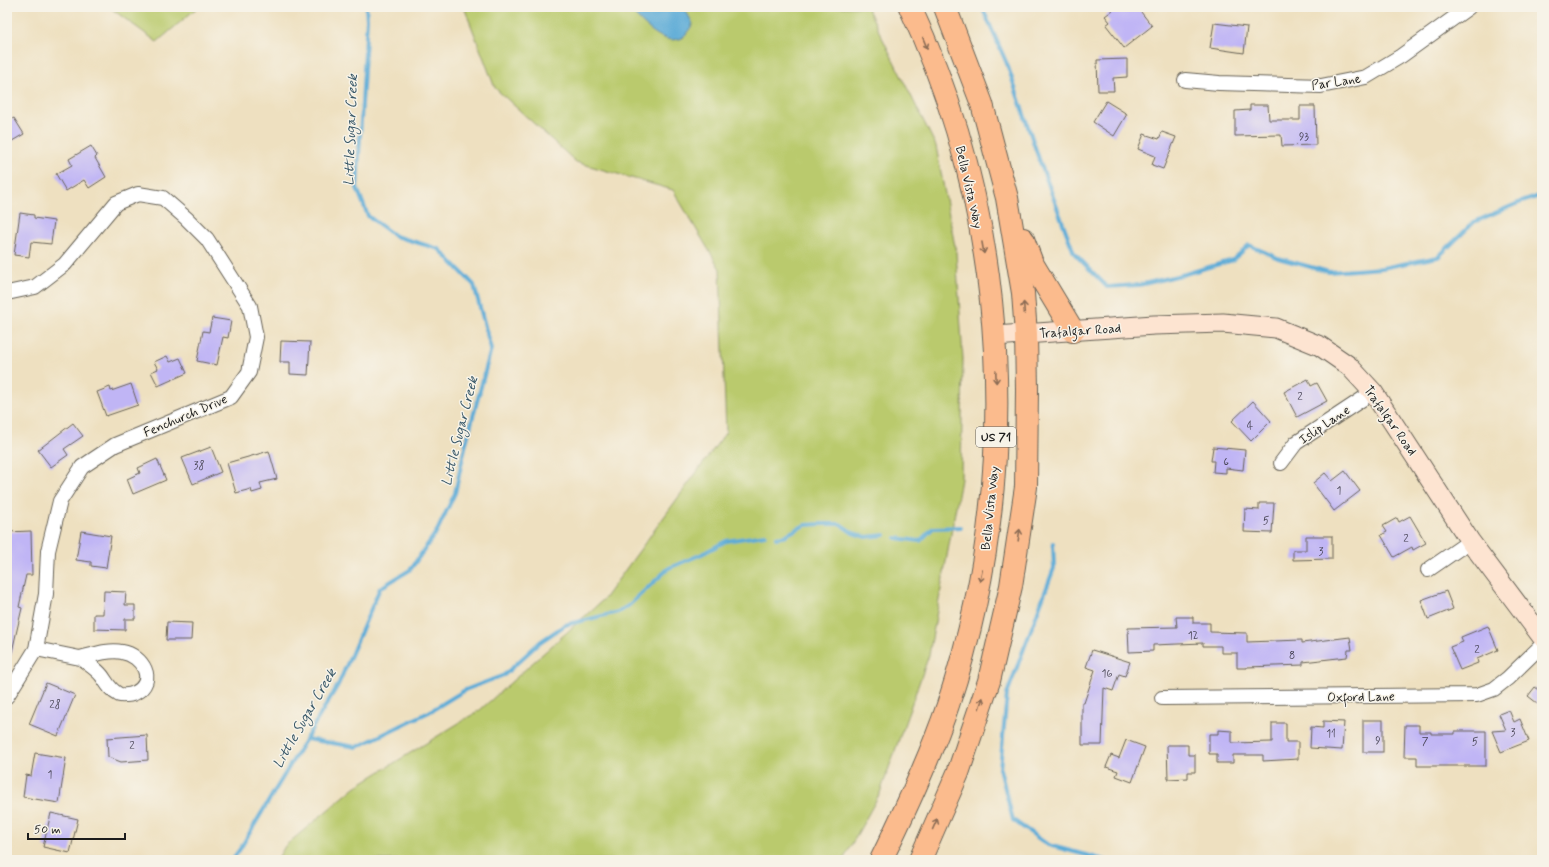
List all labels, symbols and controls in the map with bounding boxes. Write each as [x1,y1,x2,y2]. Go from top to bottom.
one-way arrow [922,36,930,48]
street label: Par Lane [1310,71,1362,94]
water label: Little Sugar Creek [340,73,364,186]
house number: 93 [1299,130,1309,144]
street label: Bella Vista Way [951,144,986,231]
one-way arrow [979,241,987,254]
one-way arrow [1020,302,1028,315]
street label: Trafalgar Road [1039,320,1122,345]
one-way arrow [993,370,1000,383]
water label: Little Sugar Creek [438,374,484,488]
street label: Trafalgar Road [1358,382,1420,460]
house number: 2 [1297,390,1303,404]
street label: Fenchurch Drive [141,391,230,442]
street label: Islip Lane [1296,402,1354,449]
house number: 4 [1247,419,1254,433]
road number: US 71 [976,427,1016,447]
house number: 6 [1223,455,1229,469]
house number: 38 [194,459,205,473]
street label: Bella Vista Way [978,465,1003,551]
house number: 1 [1337,484,1342,498]
house number: 5 [1263,514,1270,528]
one-way arrow [1015,529,1023,542]
house number: 2 [1403,532,1409,546]
house number: 3 [1319,545,1324,559]
one-way arrow [976,569,984,582]
house number: 12 [1188,629,1199,643]
house number: 2 [1474,643,1480,657]
house number: 8 [1289,649,1295,663]
water label: Little Sugar Creek [269,665,343,772]
house number: 16 [1102,667,1113,681]
street label: Oxford Lane [1327,688,1395,709]
one-way arrow [978,697,986,709]
house number: 28 [49,698,61,712]
house number: 3 [1511,726,1516,740]
house number: 11 [1326,727,1336,741]
house number: 9 [1375,734,1381,748]
house number: 7 [1422,735,1429,749]
house number: 5 [1472,735,1479,749]
house number: 2 [129,739,135,753]
house number: 1 [48,768,53,782]
scale bar [28,815,125,841]
one-way arrow [932,819,940,831]
text: 50 m [34,822,61,838]

